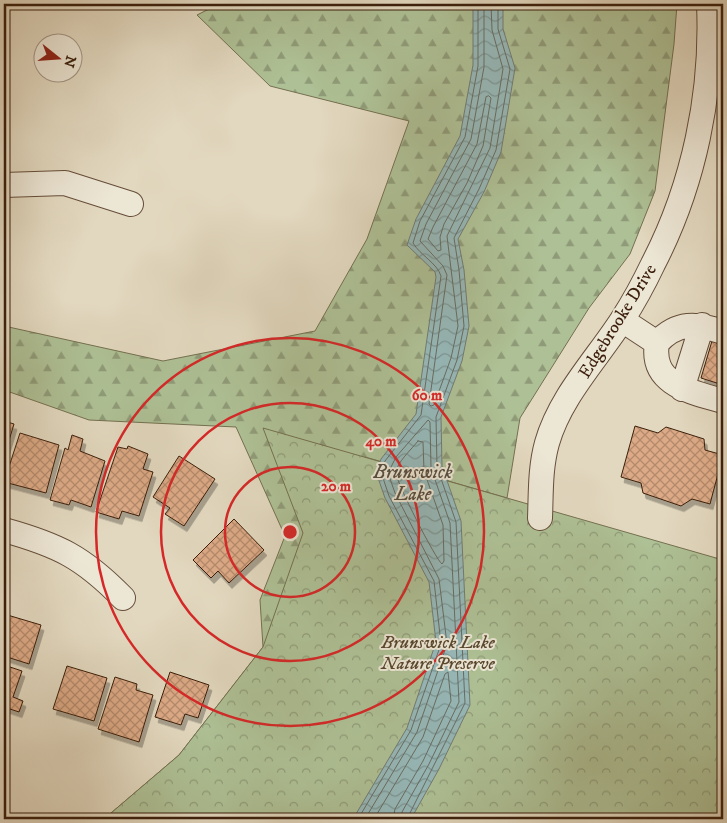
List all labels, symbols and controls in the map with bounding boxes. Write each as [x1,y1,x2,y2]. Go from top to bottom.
north arrow [32,32,82,82]
text: N [59,53,80,70]
street label: Edgebrooke Drive [574,260,662,383]
text: 60 m [412,386,443,405]
text: 40 m [364,432,397,451]
water label: Brunswick Lake [373,461,453,506]
text: 20 m [321,477,352,496]
centre of rings [281,523,299,541]
park label: Brunswick Lake Nature Preserve [380,632,496,675]

